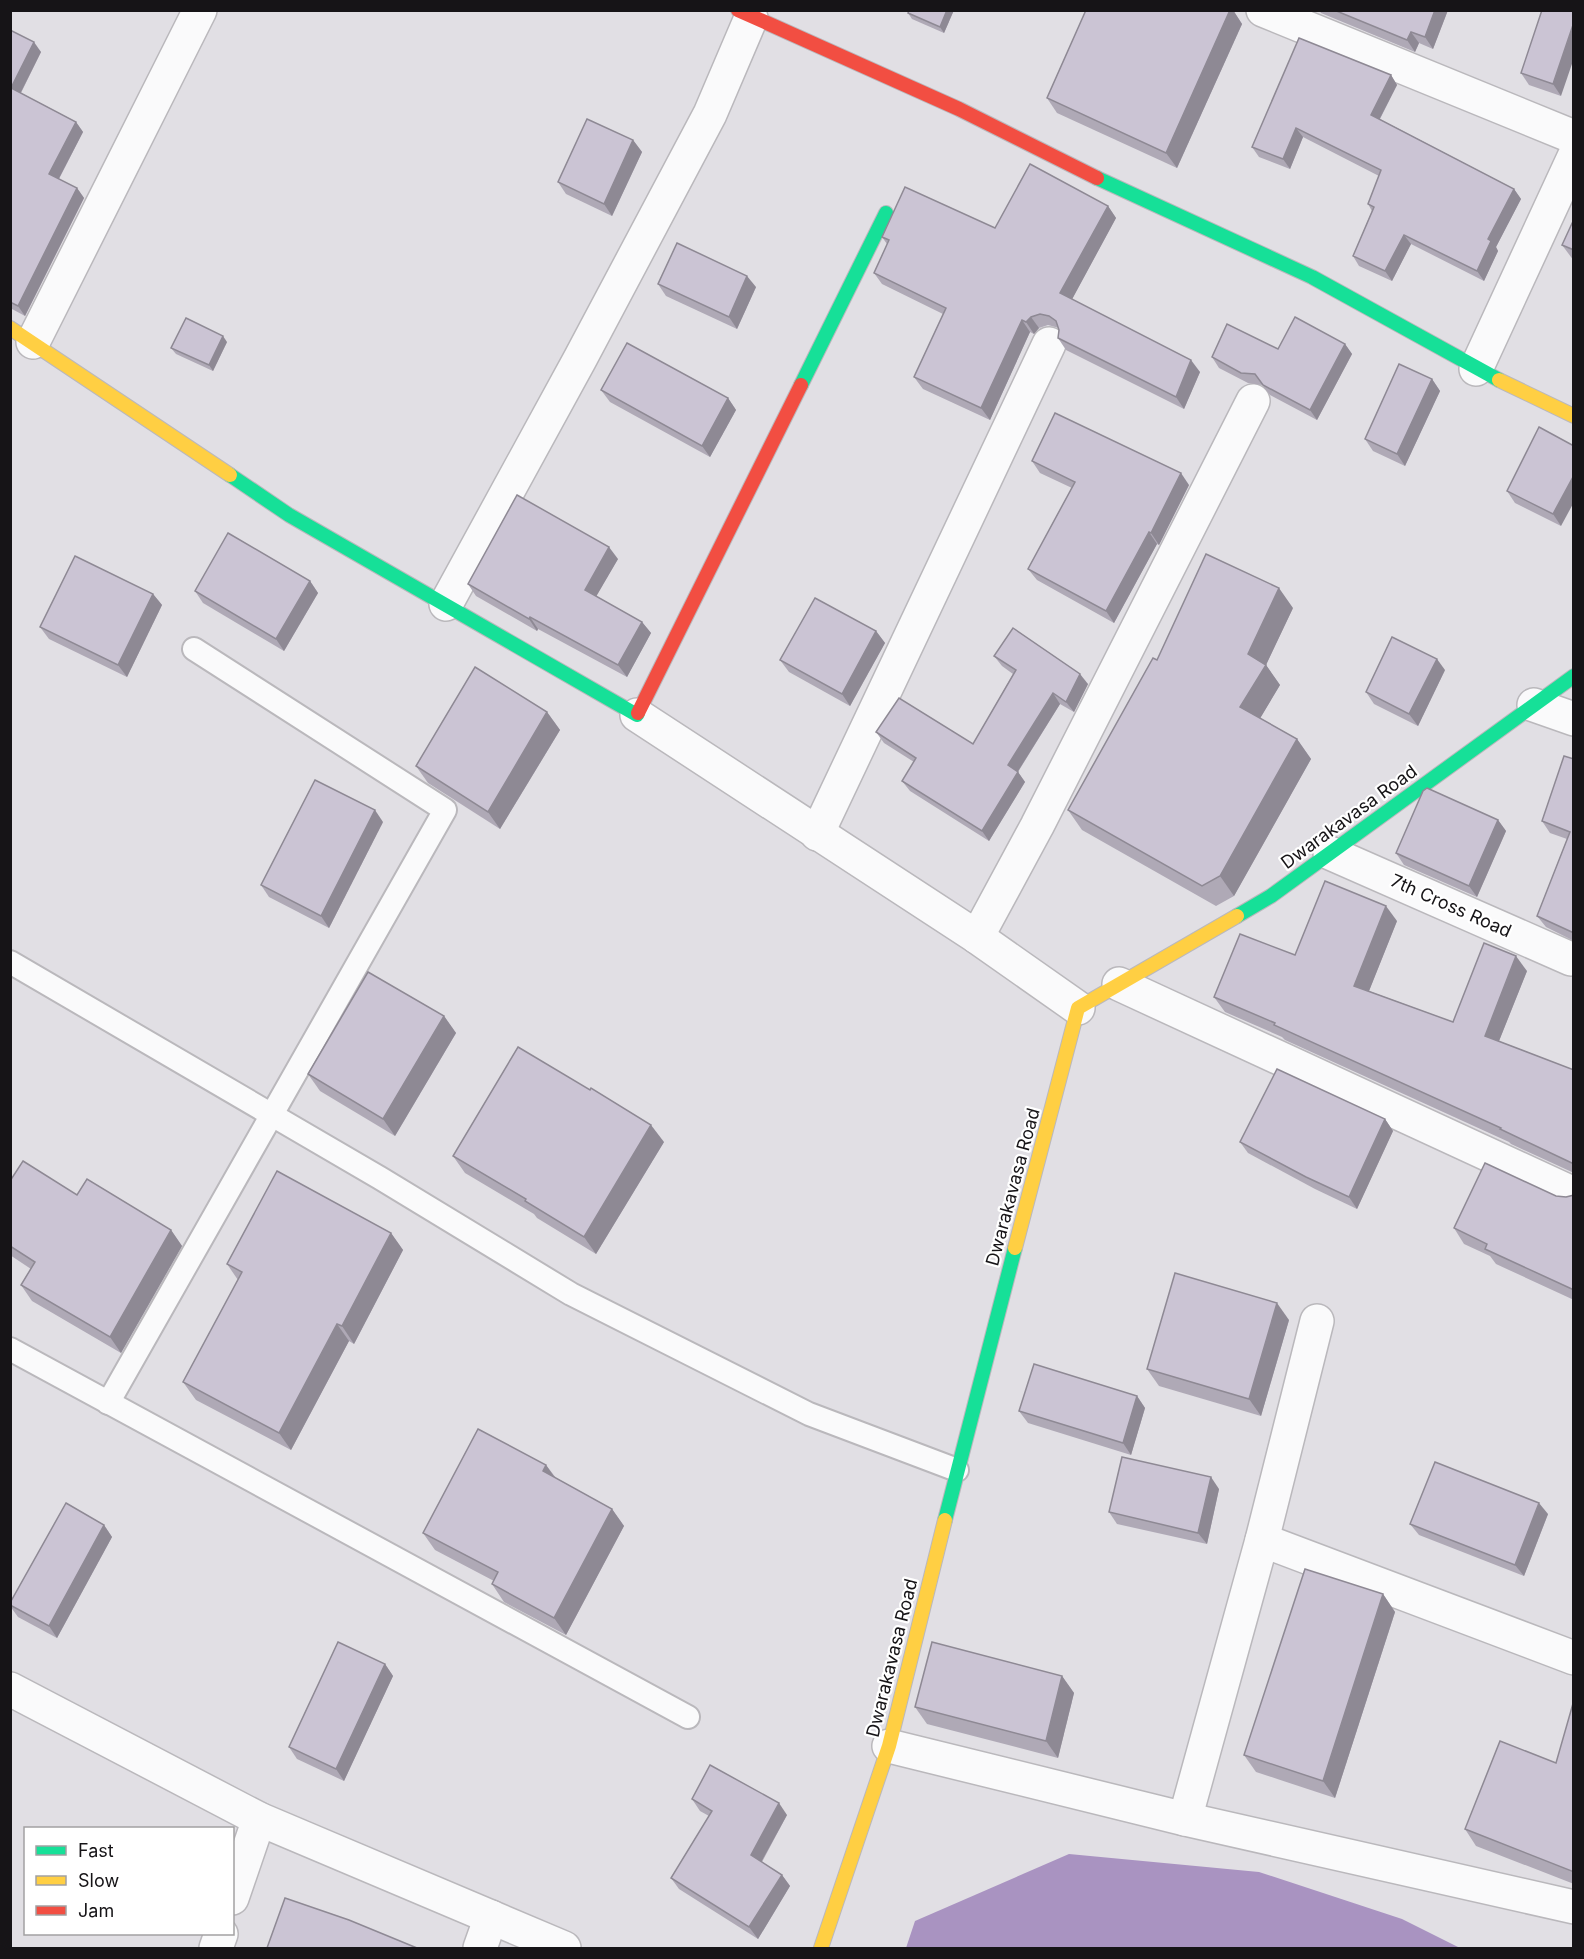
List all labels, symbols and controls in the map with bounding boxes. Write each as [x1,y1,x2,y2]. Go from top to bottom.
street label: Dwarakavasa Road [1277,760,1421,873]
street label: 7th Cross Road [1388,870,1515,942]
street label: Dwarakavasa Road [981,1106,1044,1268]
street label: Dwarakavasa Road [862,1576,921,1739]
legend [24,1827,234,1935]
text: Fast [78,1840,114,1861]
text: Slow [78,1870,119,1891]
text: Jam [78,1900,114,1921]

